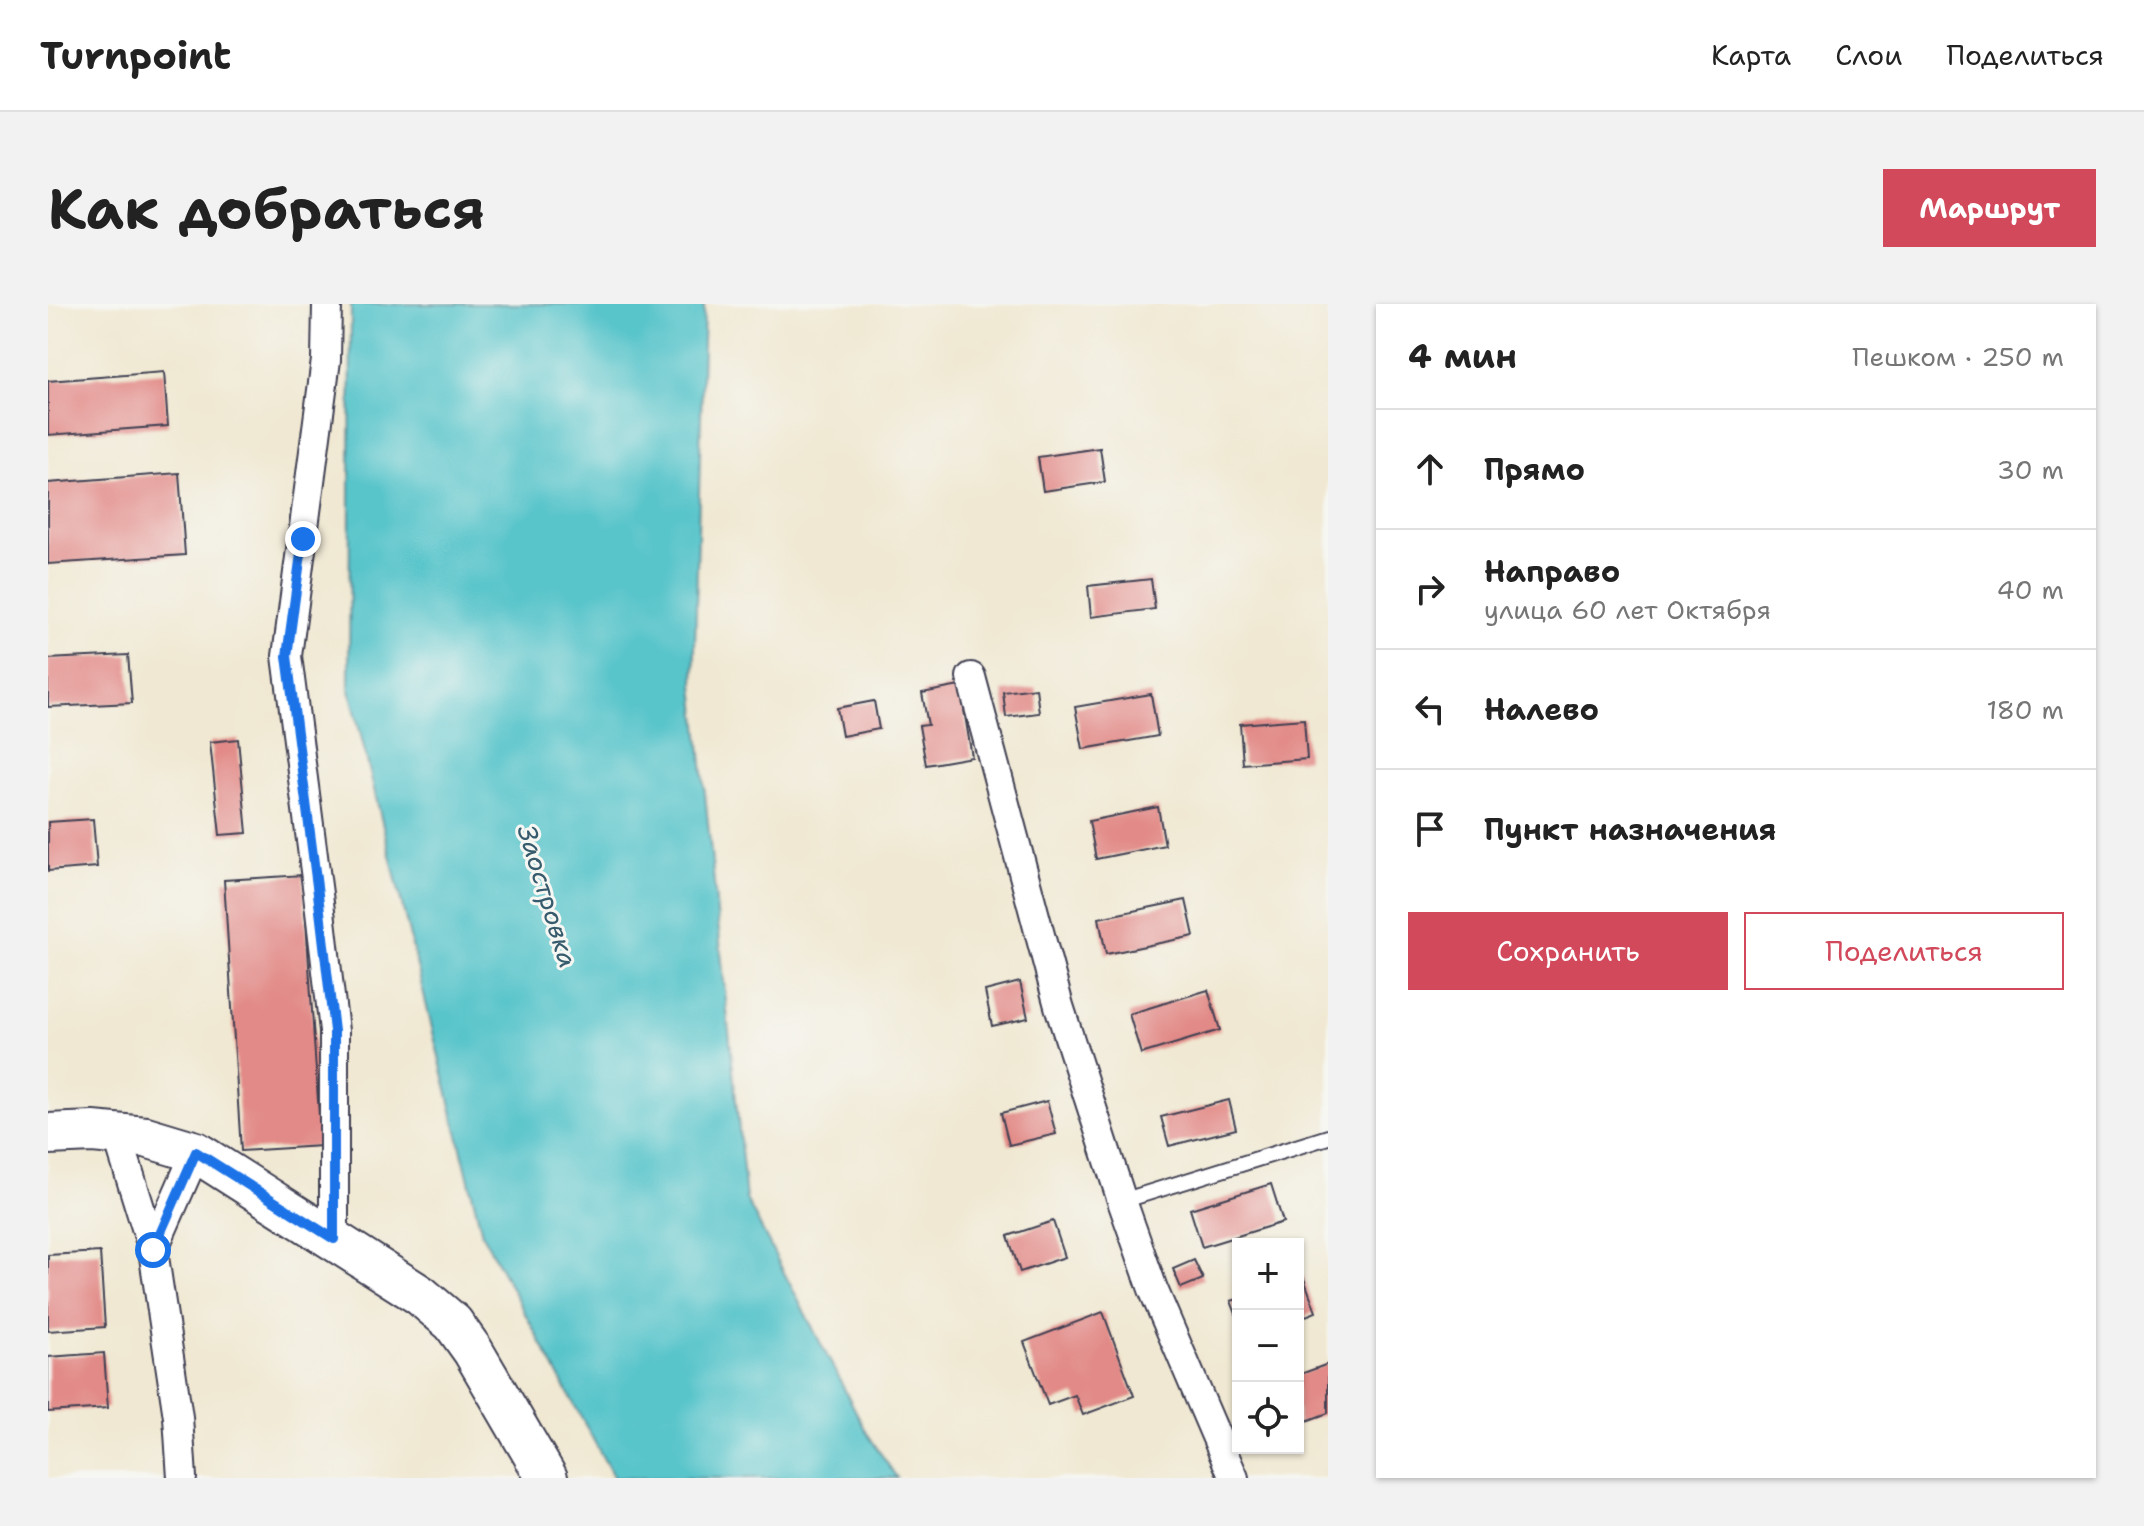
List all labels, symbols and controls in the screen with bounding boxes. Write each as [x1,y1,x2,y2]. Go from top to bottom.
text: Turnpoint [40,30,231,81]
text: Карта [1711,36,1791,74]
text: Слои [1835,36,1902,74]
text: Поделиться [1946,36,2104,74]
button: Маршрут [1883,169,2096,247]
text: Как добраться [48,171,485,246]
text: 4 мин [1408,333,1517,379]
text: Пешком · 250 m [1852,339,2064,374]
icon: ahead [1408,447,1452,491]
text: Прямо [1484,449,1585,490]
text: 30 m [1997,452,2064,487]
route end [285,521,321,557]
text: Направо [1484,551,1620,592]
icon: right [1408,567,1452,611]
text: 40 m [1997,572,2064,607]
text: улица 60 лет Октября [1484,592,1771,627]
icon: left [1408,687,1452,731]
text: Налево [1484,689,1599,730]
text: 180 m [1986,692,2064,727]
icon: arrive [1408,807,1452,851]
text: Пункт назначения [1484,809,1776,850]
water label: Заостровка [510,820,586,972]
button: Сохранить [1408,912,1728,990]
button: Поделиться [1744,912,2064,990]
route start [135,1232,171,1268]
map controls [1232,1238,1304,1454]
button: + [1232,1238,1304,1310]
button: − [1232,1310,1304,1382]
button: locate [1232,1382,1304,1454]

